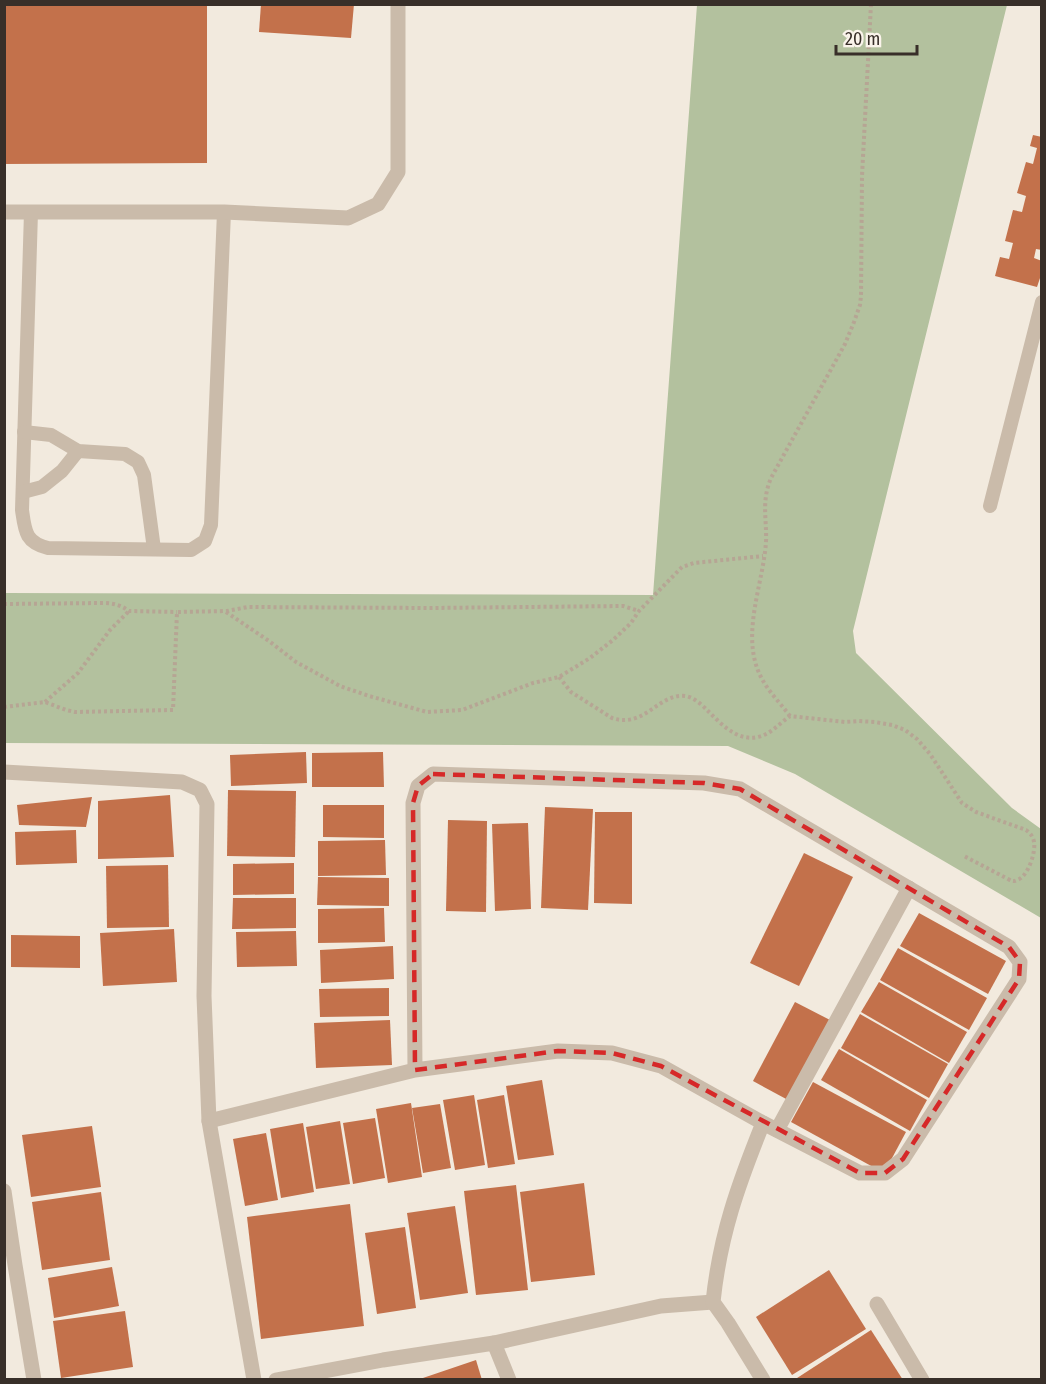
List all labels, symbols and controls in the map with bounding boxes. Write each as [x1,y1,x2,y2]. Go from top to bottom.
scale bar [836,18,917,56]
text: 20 m [845,28,880,50]

